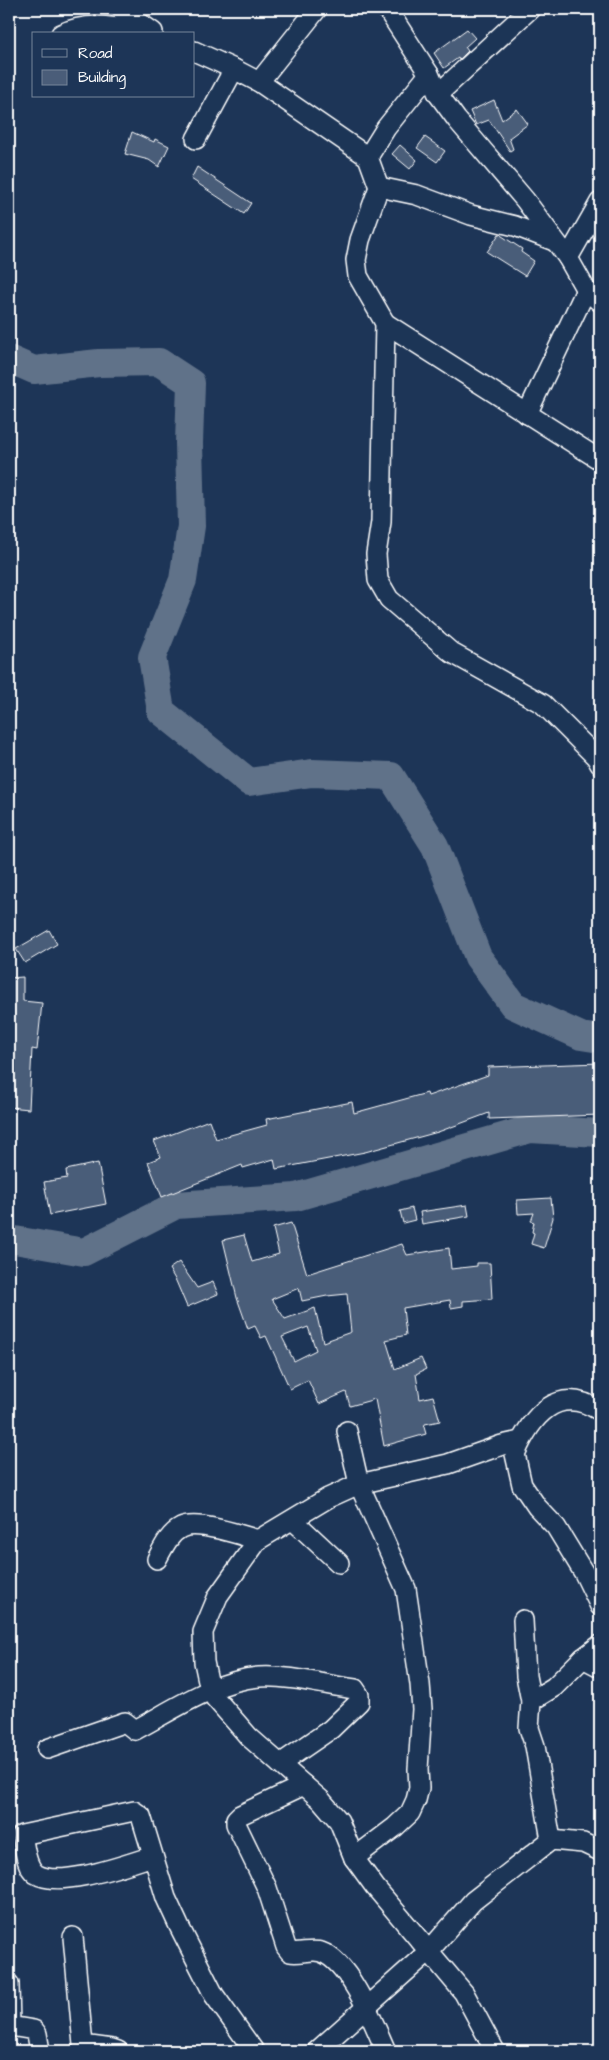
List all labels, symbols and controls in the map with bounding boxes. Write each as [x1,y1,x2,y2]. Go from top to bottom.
legend [32,32,195,98]
text: Road [78,43,113,64]
text: Building [78,67,126,89]

